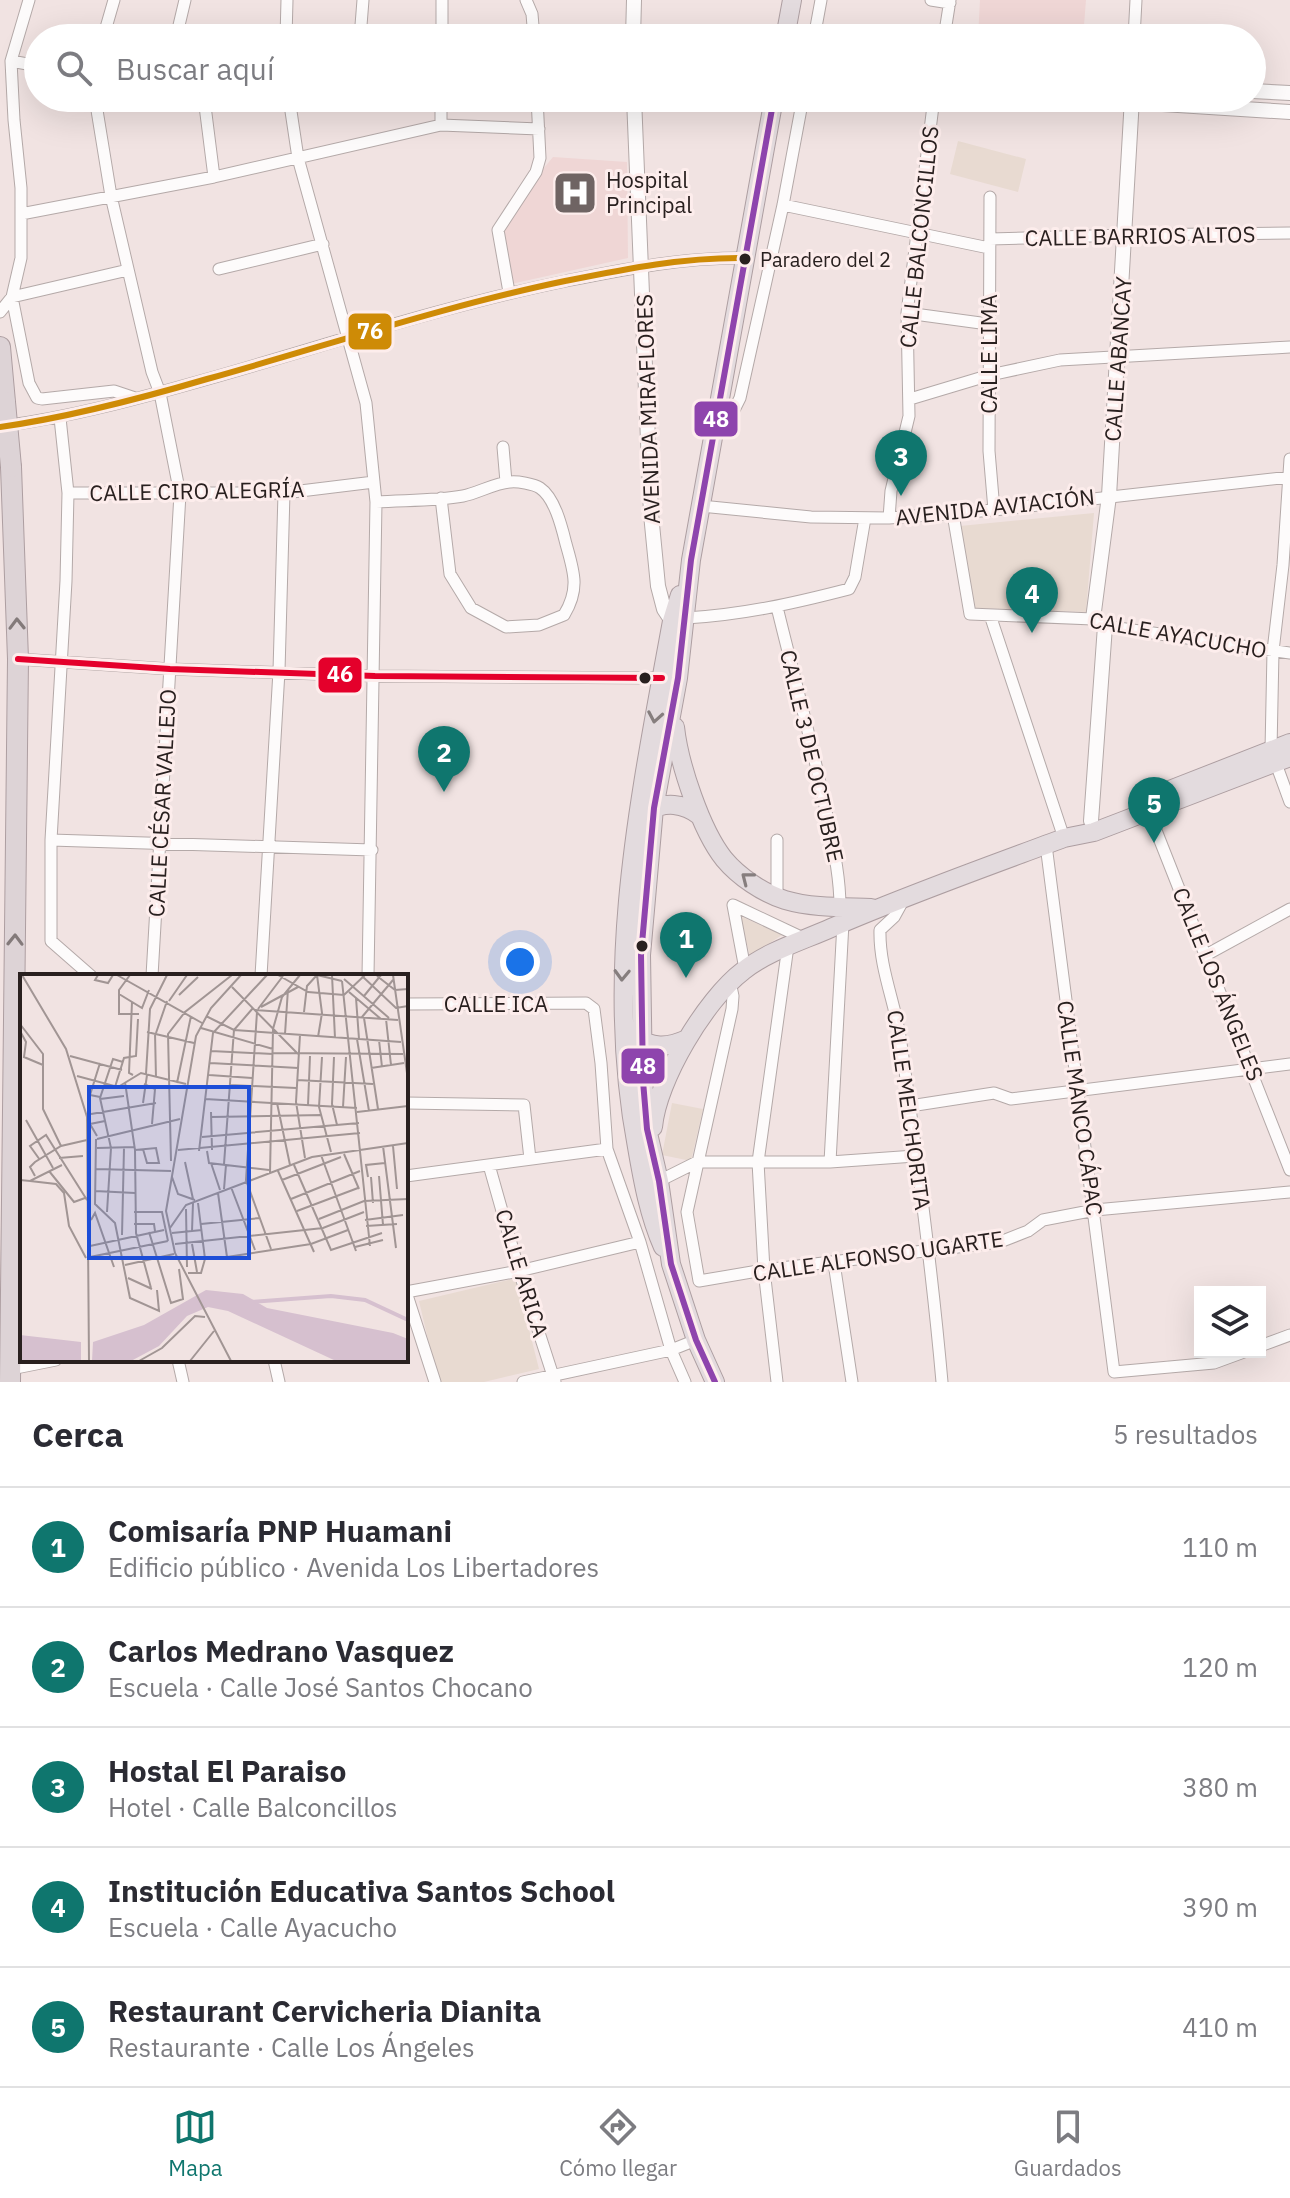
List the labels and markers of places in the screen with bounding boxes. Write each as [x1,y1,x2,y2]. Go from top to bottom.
place label: Hospital Principal [606,165,692,219]
hospital icon: Hospital Principal [551,169,599,217]
place label: Paradero del 2 [760,246,891,273]
marker: Paradero del 2 [737,251,753,267]
pin: 3 [875,430,927,496]
pin: 4 [1006,567,1058,633]
unlabelled marker [637,670,653,686]
pin: 2 [418,726,470,792]
pin: 5 [1128,777,1180,843]
pin: 1 [660,912,712,978]
unlabelled marker [634,938,650,954]

